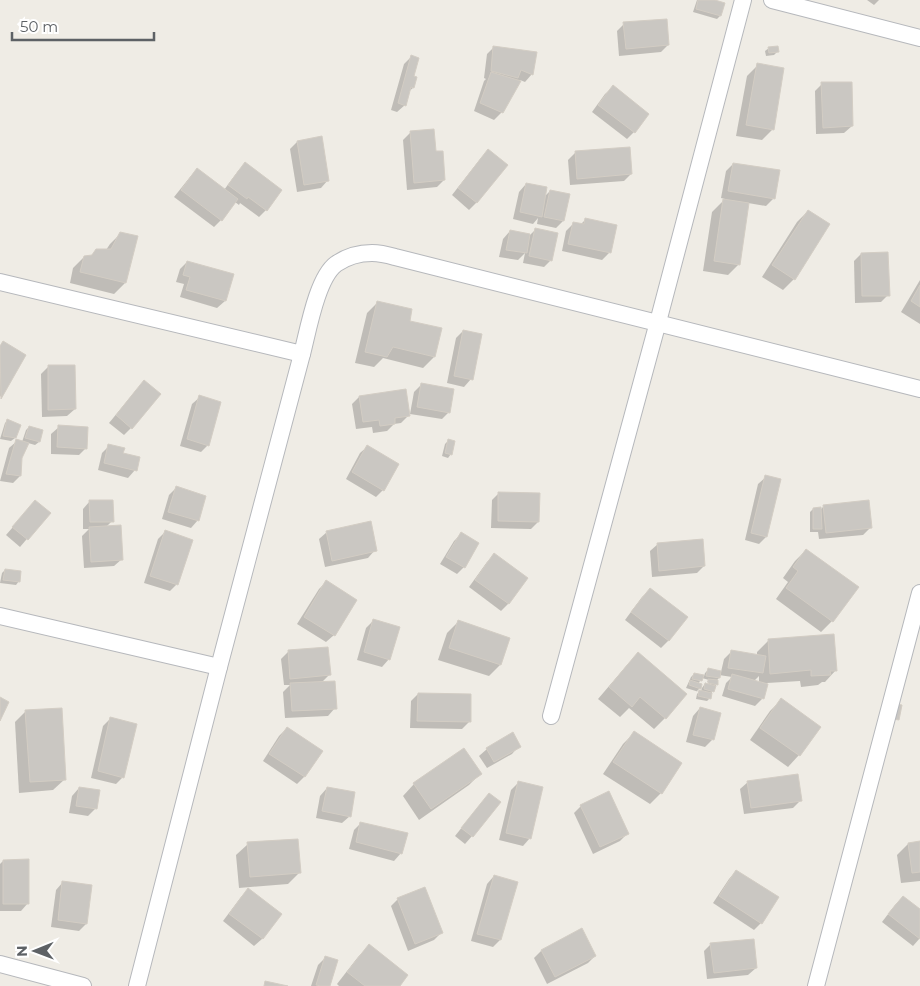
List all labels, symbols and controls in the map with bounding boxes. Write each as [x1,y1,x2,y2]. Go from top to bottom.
scale bar [12,10,155,42]
text: 50 m [20,17,58,36]
north arrow [10,926,60,976]
text: N [13,945,31,957]

